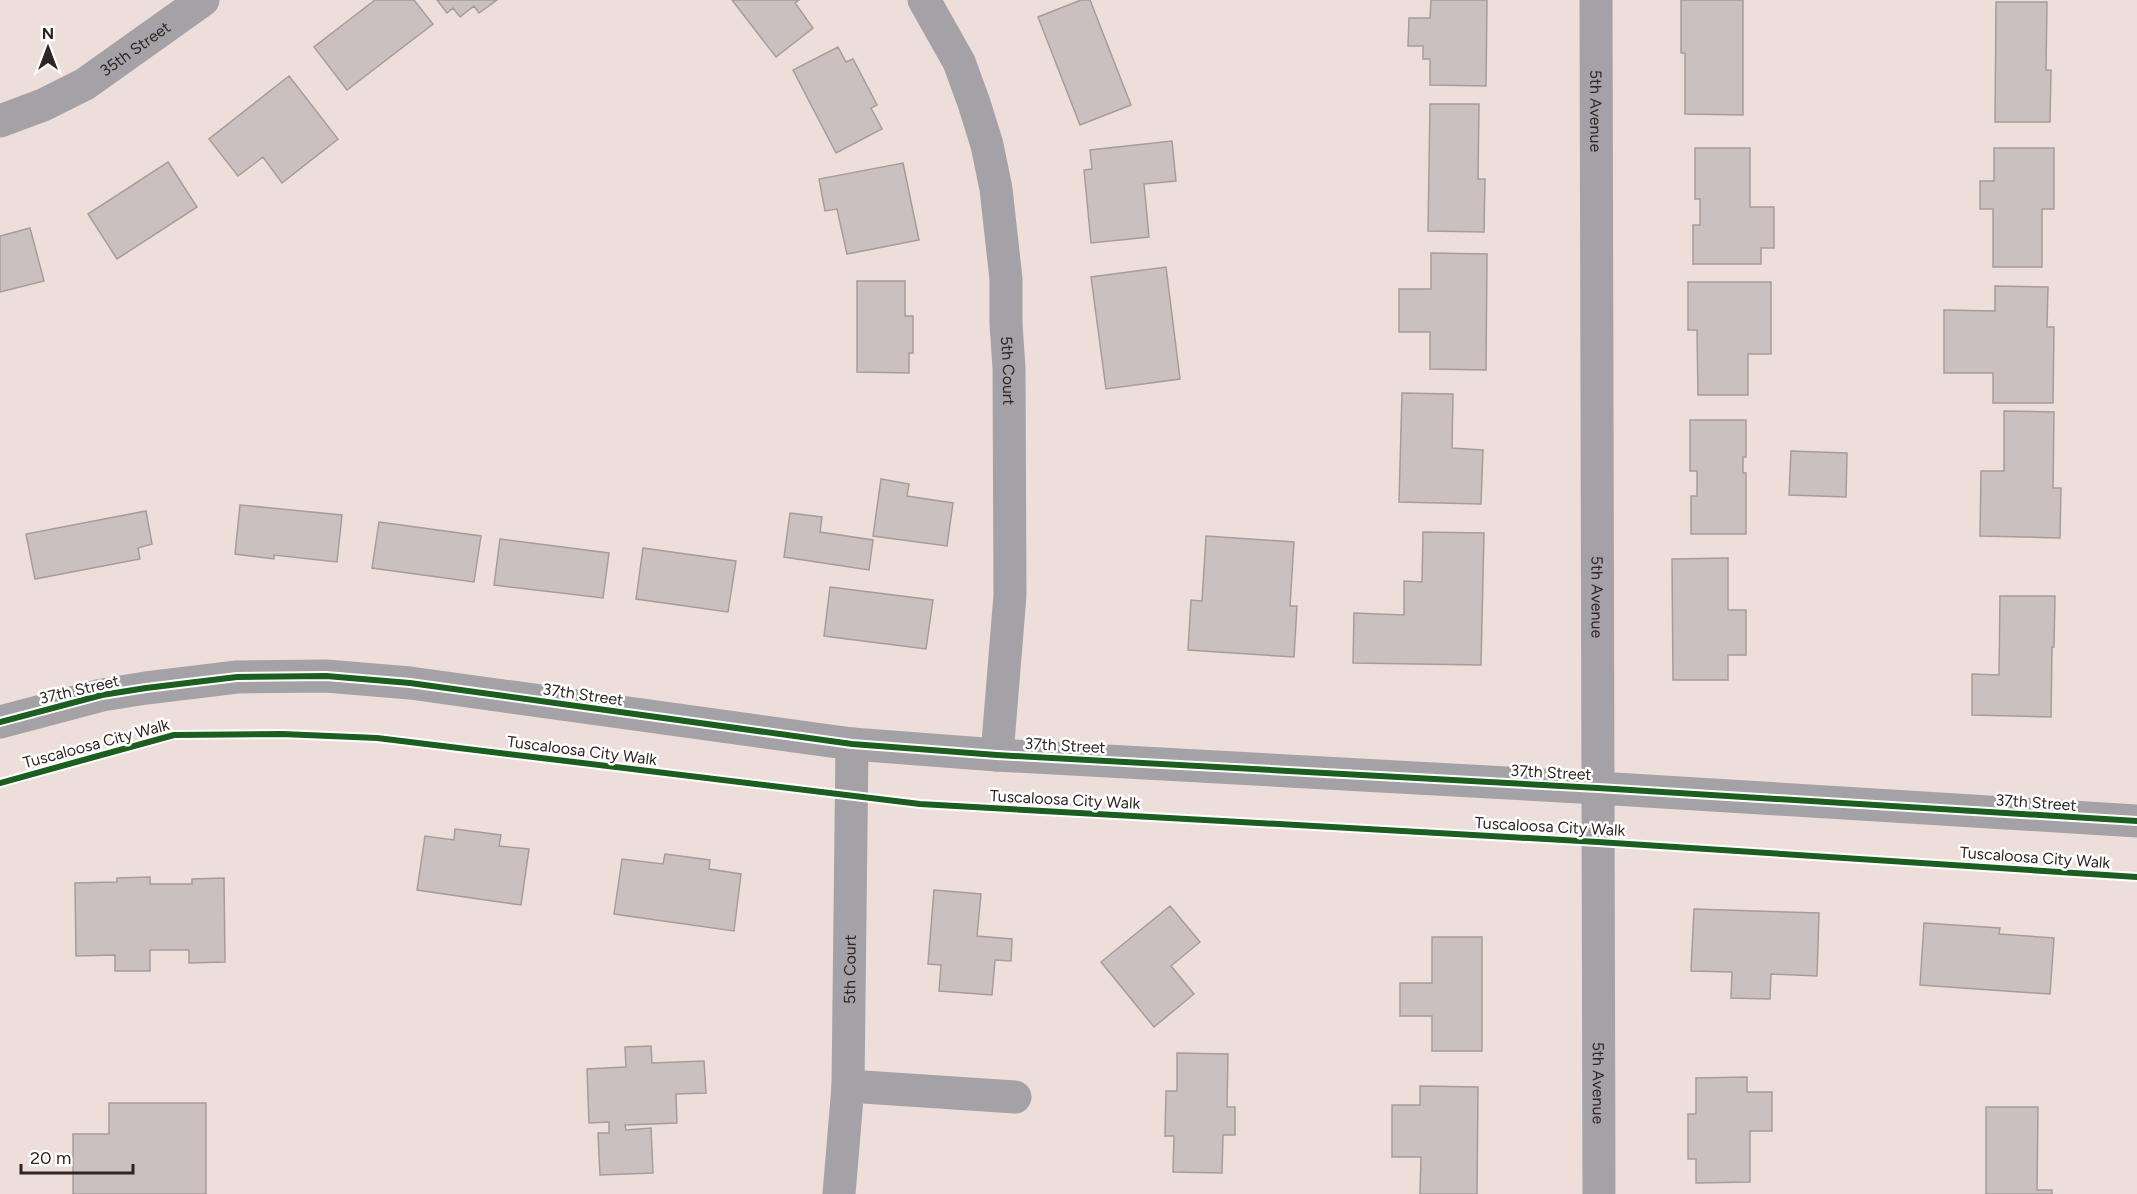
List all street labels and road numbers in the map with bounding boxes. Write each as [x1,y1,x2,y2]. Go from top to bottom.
street label: 35th Street [96,17,174,80]
street label: 5th Avenue [1586,70,1605,152]
street label: 5th Court [997,335,1018,405]
street label: 5th Avenue [1587,556,1607,638]
street label: 37th Street [37,671,121,708]
street label: 37th Street [541,679,624,710]
street label: Tuscaloosa City Walk [21,715,172,772]
street label: Tuscaloosa City Walk [506,732,658,769]
street label: 37th Street [1024,734,1106,757]
street label: 37th Street [1510,761,1592,784]
street label: Tuscaloosa City Walk [989,786,1141,813]
street label: 37th Street [1995,790,2077,815]
street label: Tuscaloosa City Walk [1474,813,1626,840]
street label: Tuscaloosa City Walk [1959,843,2111,872]
street label: 5th Court [840,935,860,1004]
street label: 5th Avenue [1589,1042,1608,1124]

